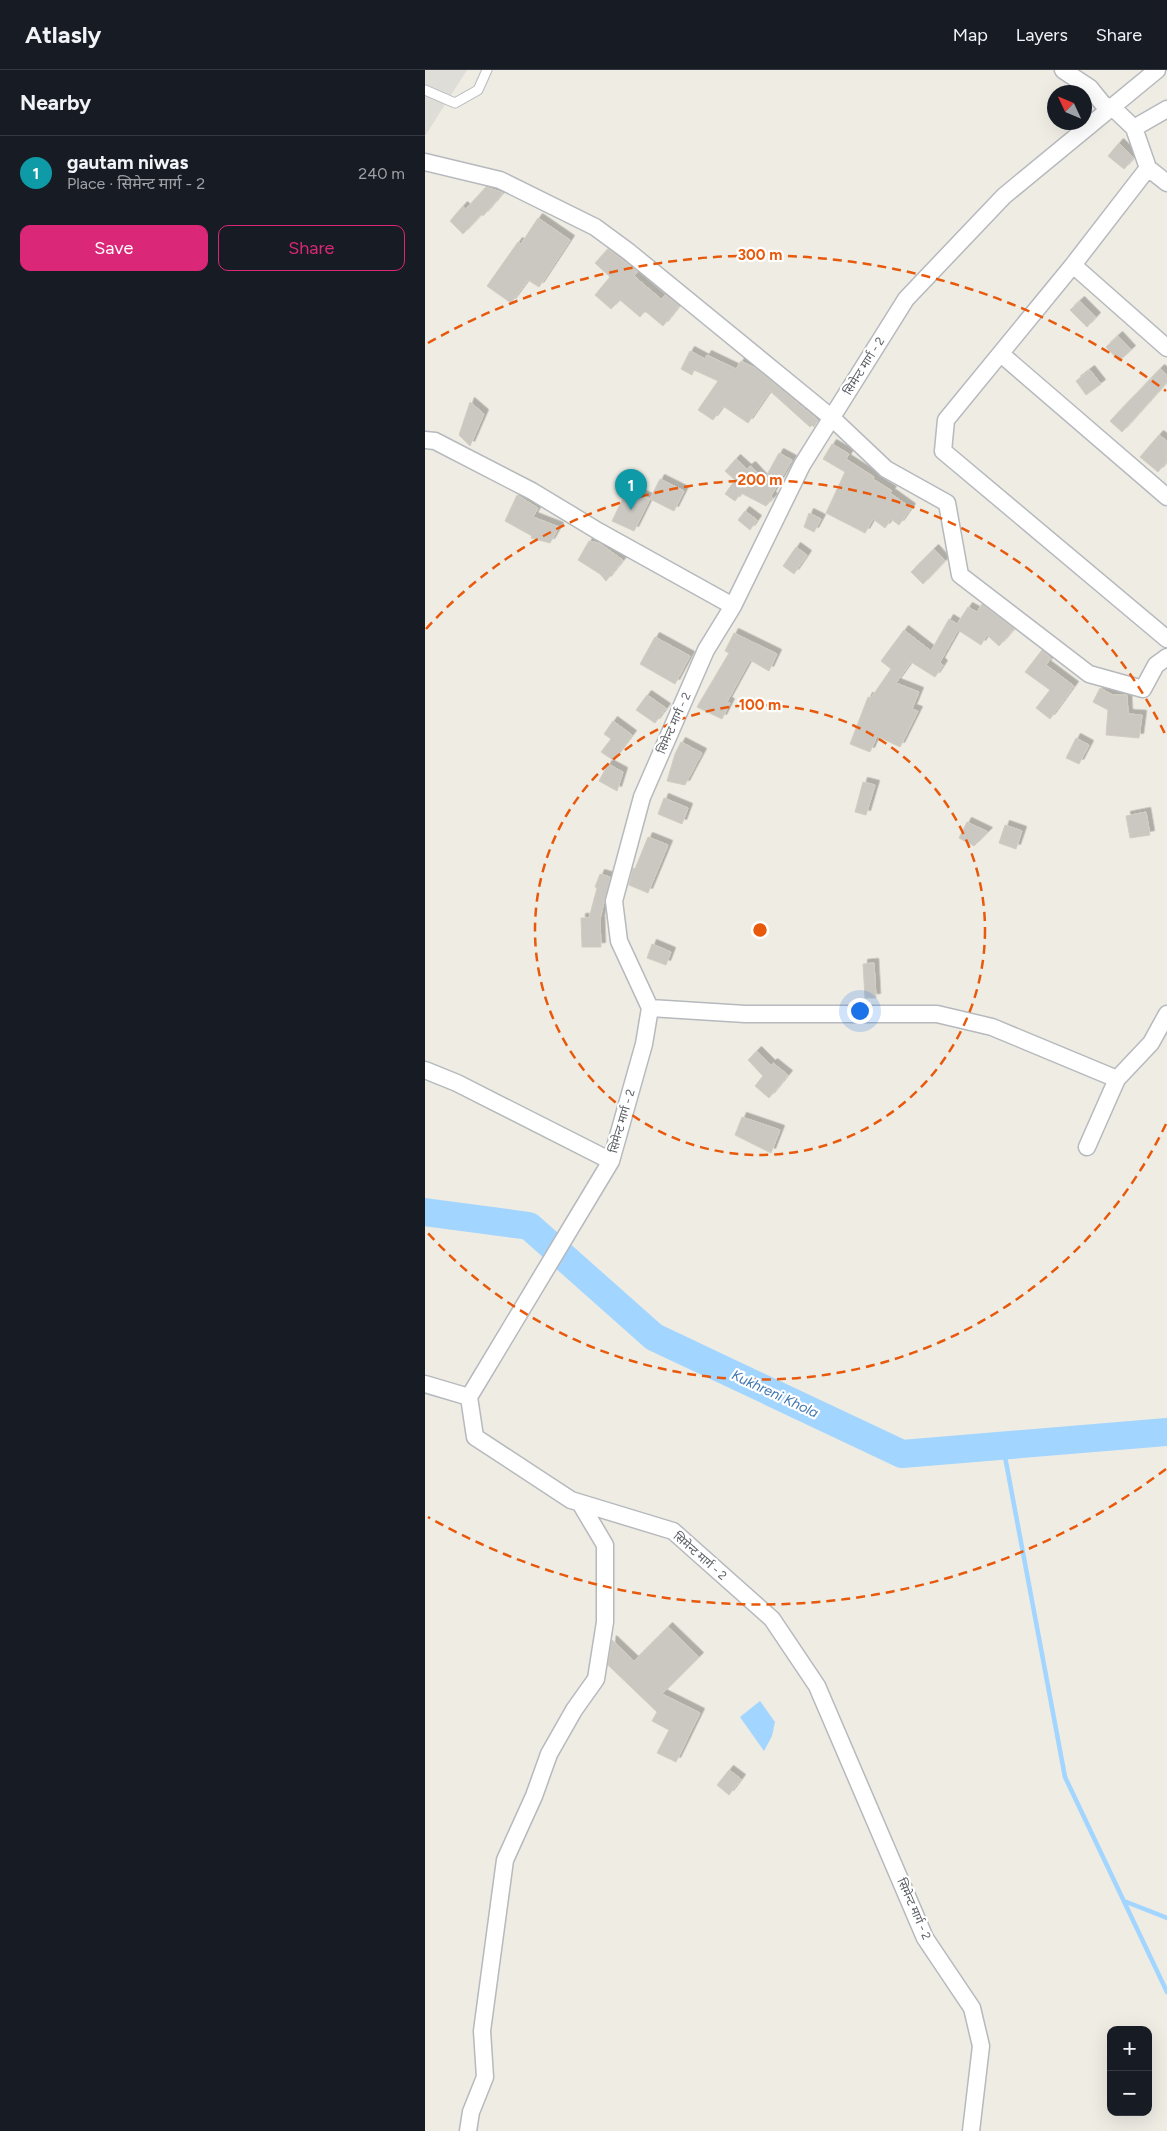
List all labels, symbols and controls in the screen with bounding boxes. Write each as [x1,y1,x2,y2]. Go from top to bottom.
text: Atlasly [25,20,101,49]
text: Map [953,24,988,46]
text: Layers [1016,24,1068,46]
text: Share [1096,24,1142,46]
north arrow [1047,85,1092,130]
text: Nearby [20,90,91,115]
text: gautam niwas [67,151,188,174]
text: 1 [33,164,39,183]
text: 240 m [358,164,405,183]
text: Place · सिमेन्ट मार्ग - 2 [67,174,205,193]
button: Save [20,225,208,271]
button: Share [218,225,405,271]
text: 300 m [738,246,782,264]
street label: सिमेन्ट मार्ग - 2 [840,334,887,398]
pin: 1 [615,469,647,510]
text: 200 m [738,471,782,489]
street label: सिमेन्ट मार्ग - 2 [653,690,694,756]
text: 100 m [739,696,781,714]
centre of rings [751,921,769,939]
your location [847,998,873,1024]
street label: सिमेन्ट मार्ग - 2 [605,1087,638,1155]
water label: Kukhreni Khola [729,1366,821,1422]
street label: सिमेन्ट मार्ग - 2 [671,1528,730,1583]
street label: सिमेन्ट मार्ग - 2 [894,1876,935,1942]
map controls [1107,2026,1152,2116]
button: + [1107,2026,1152,2071]
button: − [1107,2071,1152,2116]

